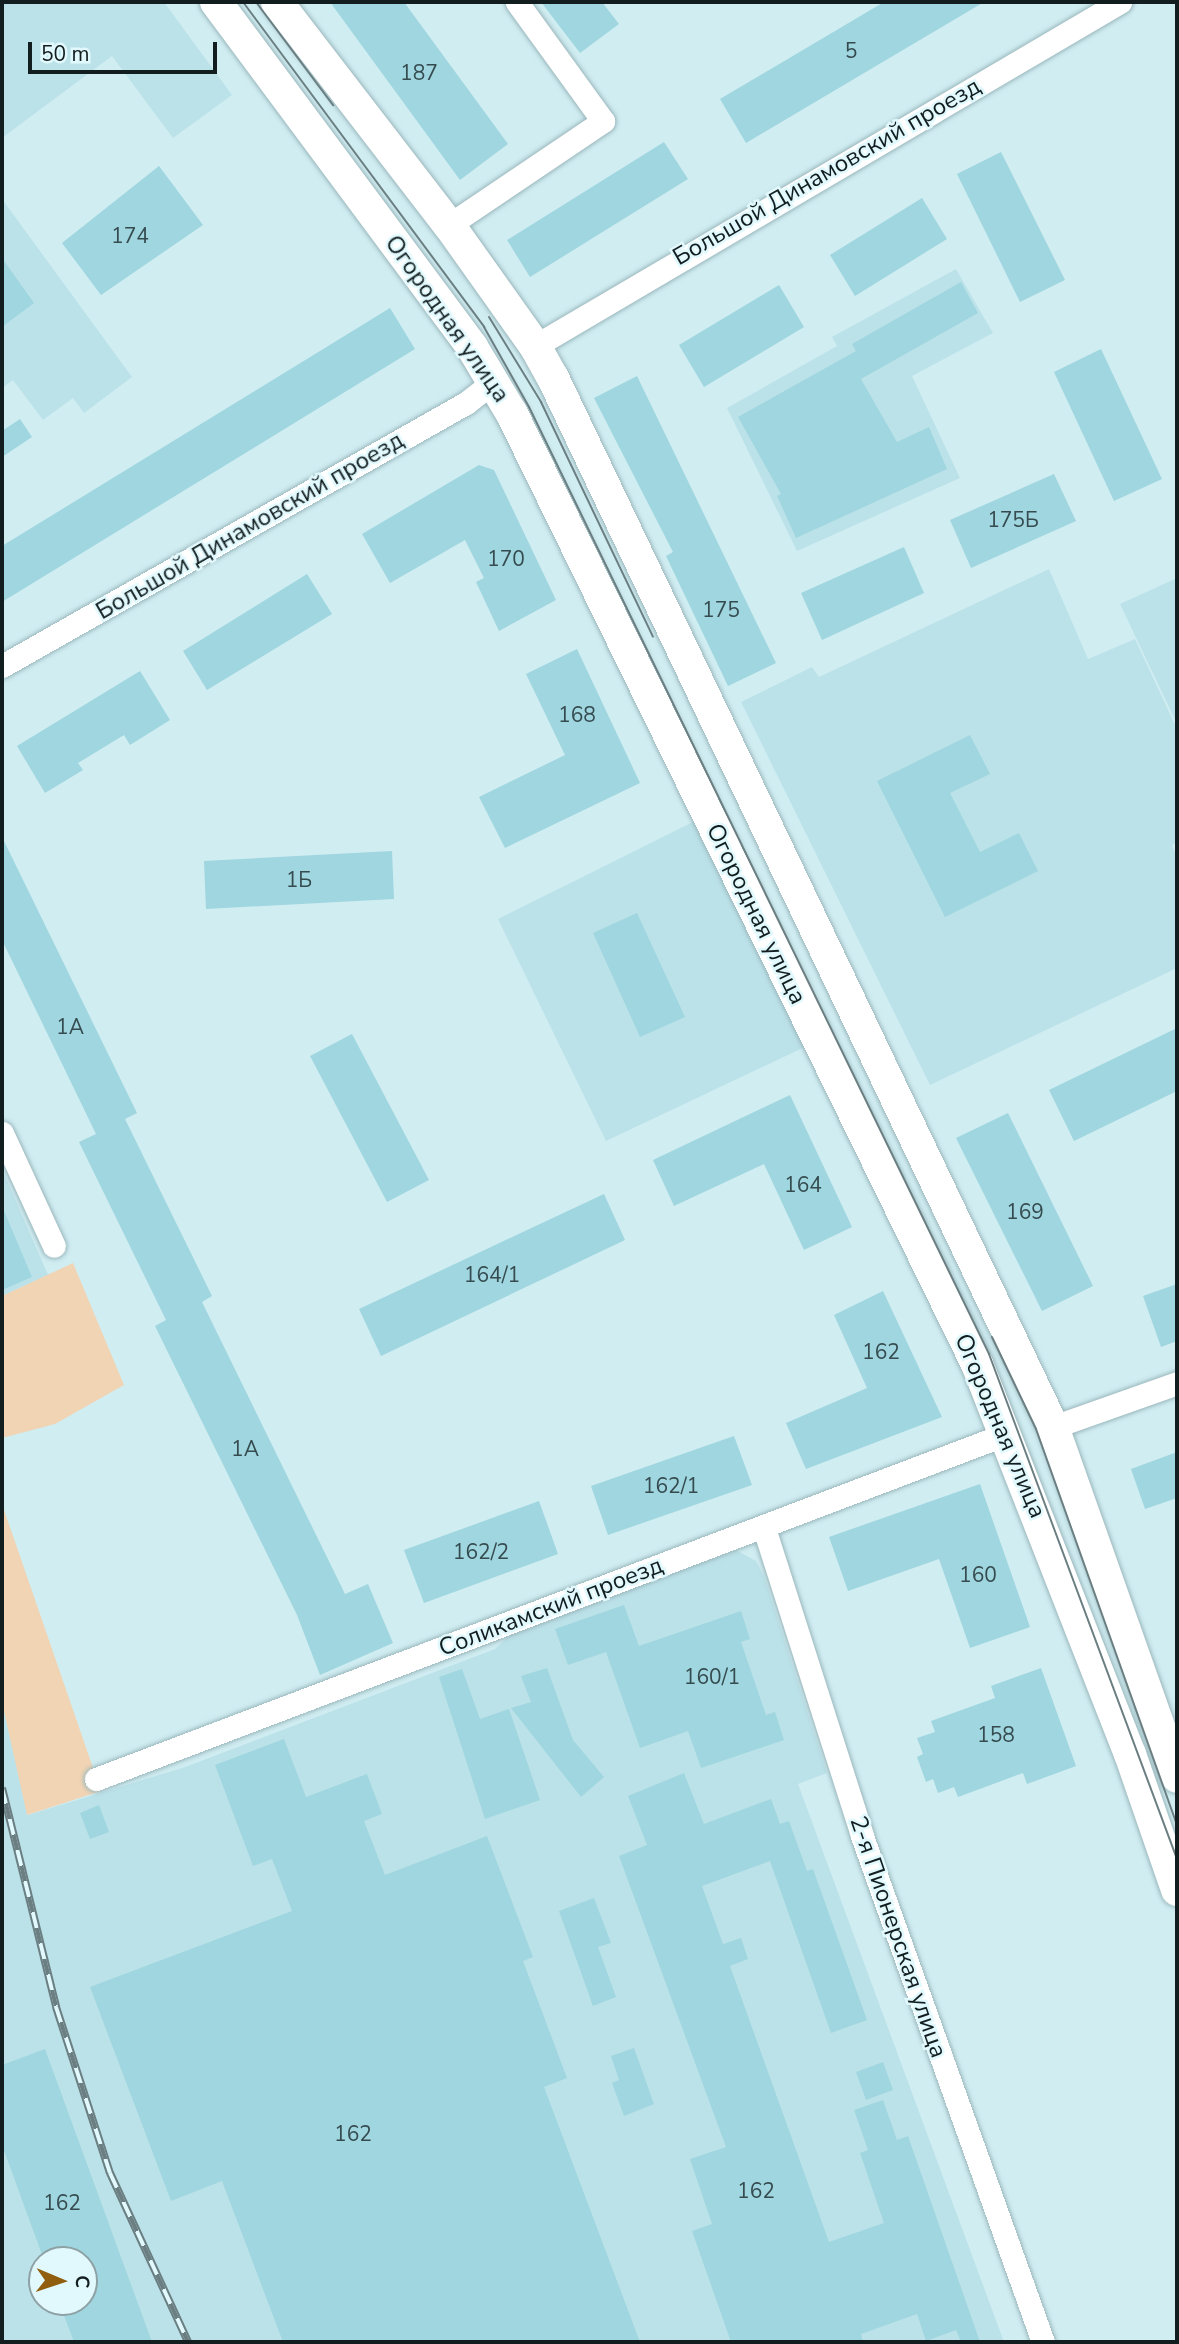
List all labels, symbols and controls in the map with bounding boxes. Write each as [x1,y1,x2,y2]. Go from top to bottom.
scale bar [32,28,220,72]
house number: 5 [845,38,857,64]
text: 50 m [41,40,90,68]
house number: 187 [400,60,438,86]
street label: Большой Динамовский проезд [668,72,986,272]
house number: 174 [111,223,149,249]
street label: Огородная улица [379,230,515,408]
street label: Большой Динамовский проезд [91,426,409,626]
house number: 175Б [987,507,1039,533]
house number: 170 [487,546,525,572]
house number: 175 [702,597,740,623]
house number: 168 [558,702,596,728]
street label: Огородная улица [700,819,812,1009]
house number: 1Б [286,867,312,893]
house number: 1А [56,1014,84,1040]
house number: 164 [784,1172,822,1198]
house number: 169 [1006,1199,1044,1225]
house number: 164/1 [464,1262,520,1288]
street label: Огородная улица [948,1329,1052,1523]
house number: 162 [862,1339,900,1365]
house number: 1А [231,1436,259,1462]
house number: 162/1 [643,1473,699,1499]
house number: 162/2 [453,1539,509,1565]
street label: Соликамский проезд [435,1551,667,1663]
house number: 160 [959,1562,997,1588]
house number: 160/1 [684,1664,740,1690]
house number: 158 [977,1722,1015,1748]
street label: 2-я Пионерская улица [843,1812,953,2062]
house number: 162 [334,2121,372,2147]
house number: 162 [737,2178,775,2204]
house number: 162 [43,2190,81,2216]
north arrow [28,2246,98,2316]
text: С [69,2275,95,2289]

